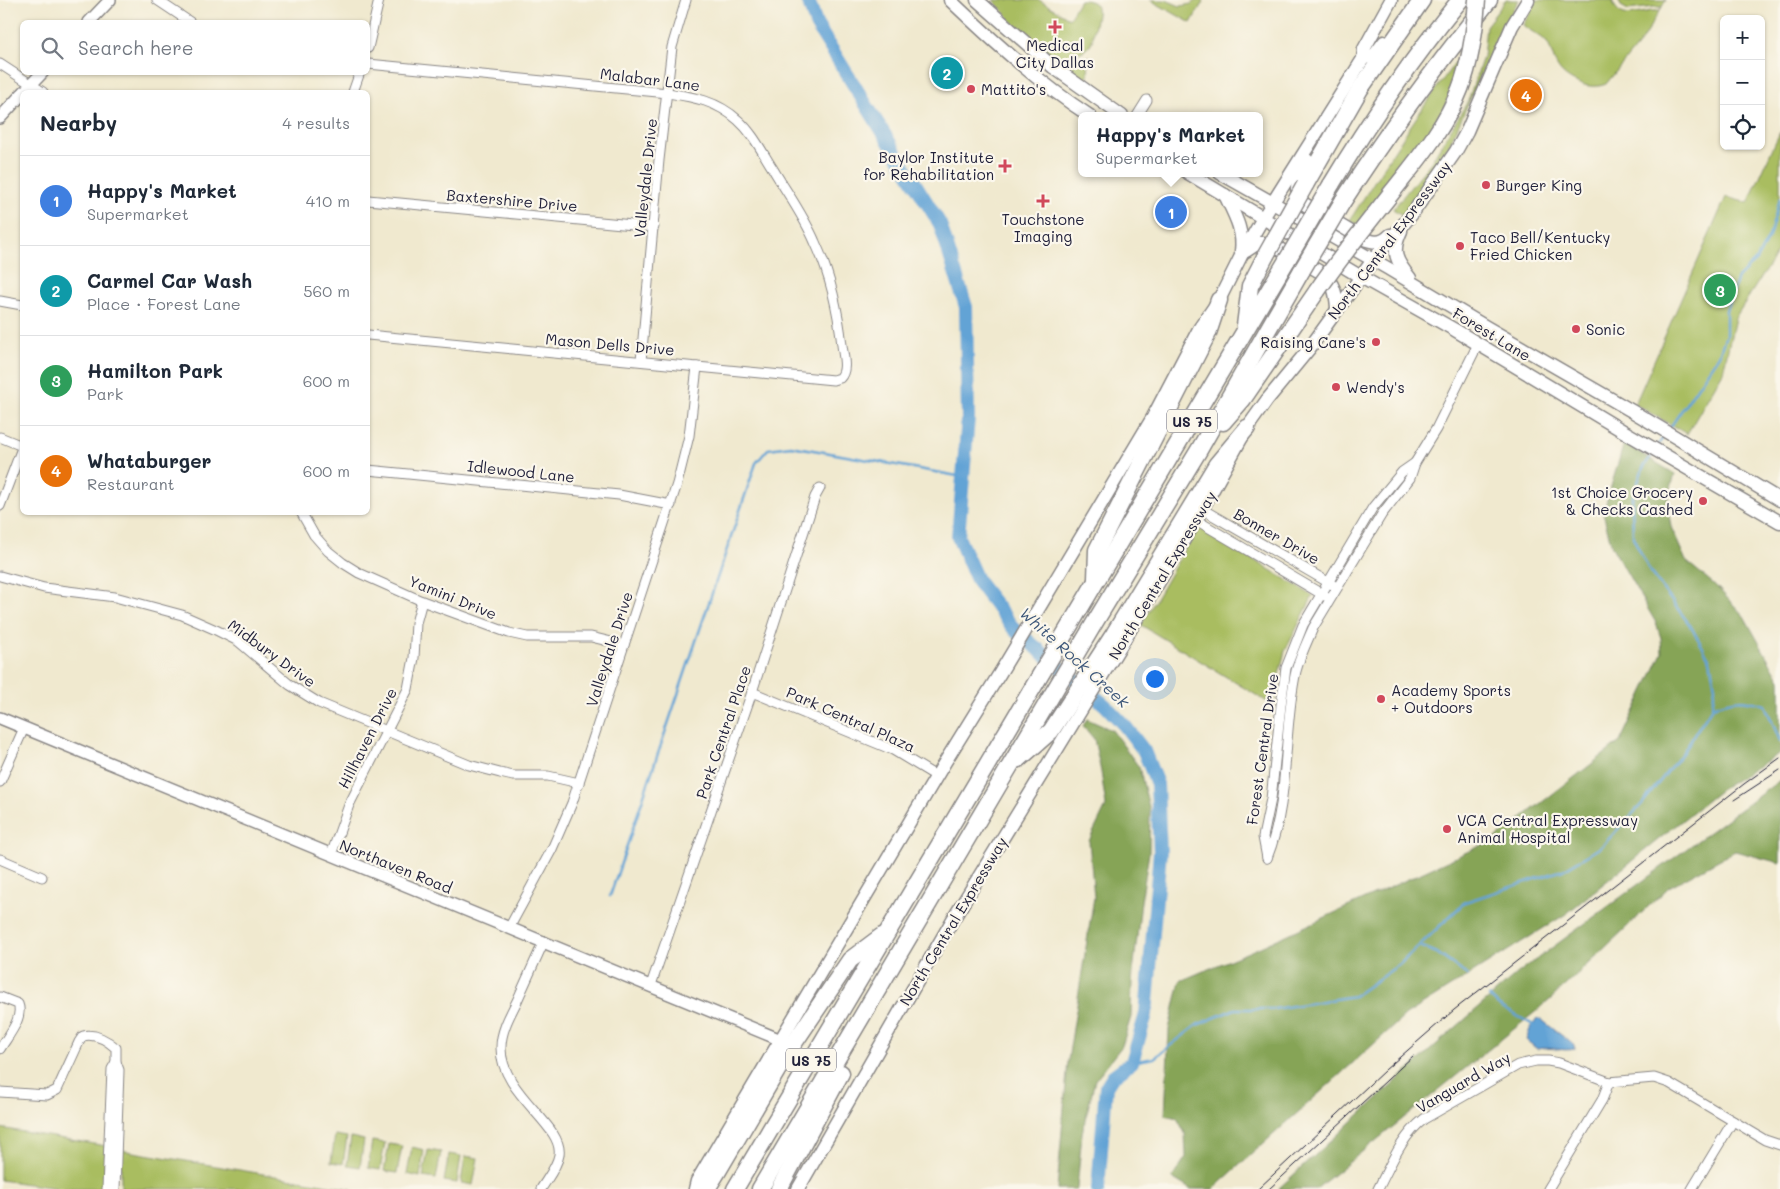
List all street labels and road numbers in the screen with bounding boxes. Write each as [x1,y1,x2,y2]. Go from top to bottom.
street label: Malabar Lane [599,63,701,95]
street label: Valleydale Drive [629,117,661,239]
street label: North Central Expressway [1323,157,1455,323]
street label: Baxtershire Drive [446,184,578,216]
street label: Forest Lane [1449,303,1535,365]
street label: Mason Dells Drive [545,328,675,360]
road number: US 75 [1167,410,1217,432]
street label: Idlewood Lane [466,455,576,487]
street label: North Central Expressway [1104,487,1220,663]
street label: Bonner Drive [1230,503,1324,569]
street label: Yamini Drive [406,570,500,624]
street label: Valleydale Drive [581,589,637,709]
street label: Midbury Drive [224,614,320,692]
street label: Park Central Place [691,663,755,801]
street label: Forest Central Drive [1241,672,1283,826]
street label: Park Central Plaza [783,682,919,756]
street label: Hillhaven Drive [333,684,401,792]
street label: North Central Expressway [895,833,1011,1009]
street label: Northaven Road [337,834,455,898]
street label: Vanguard Way [1412,1047,1514,1117]
road number: US 75 [786,1048,836,1072]

